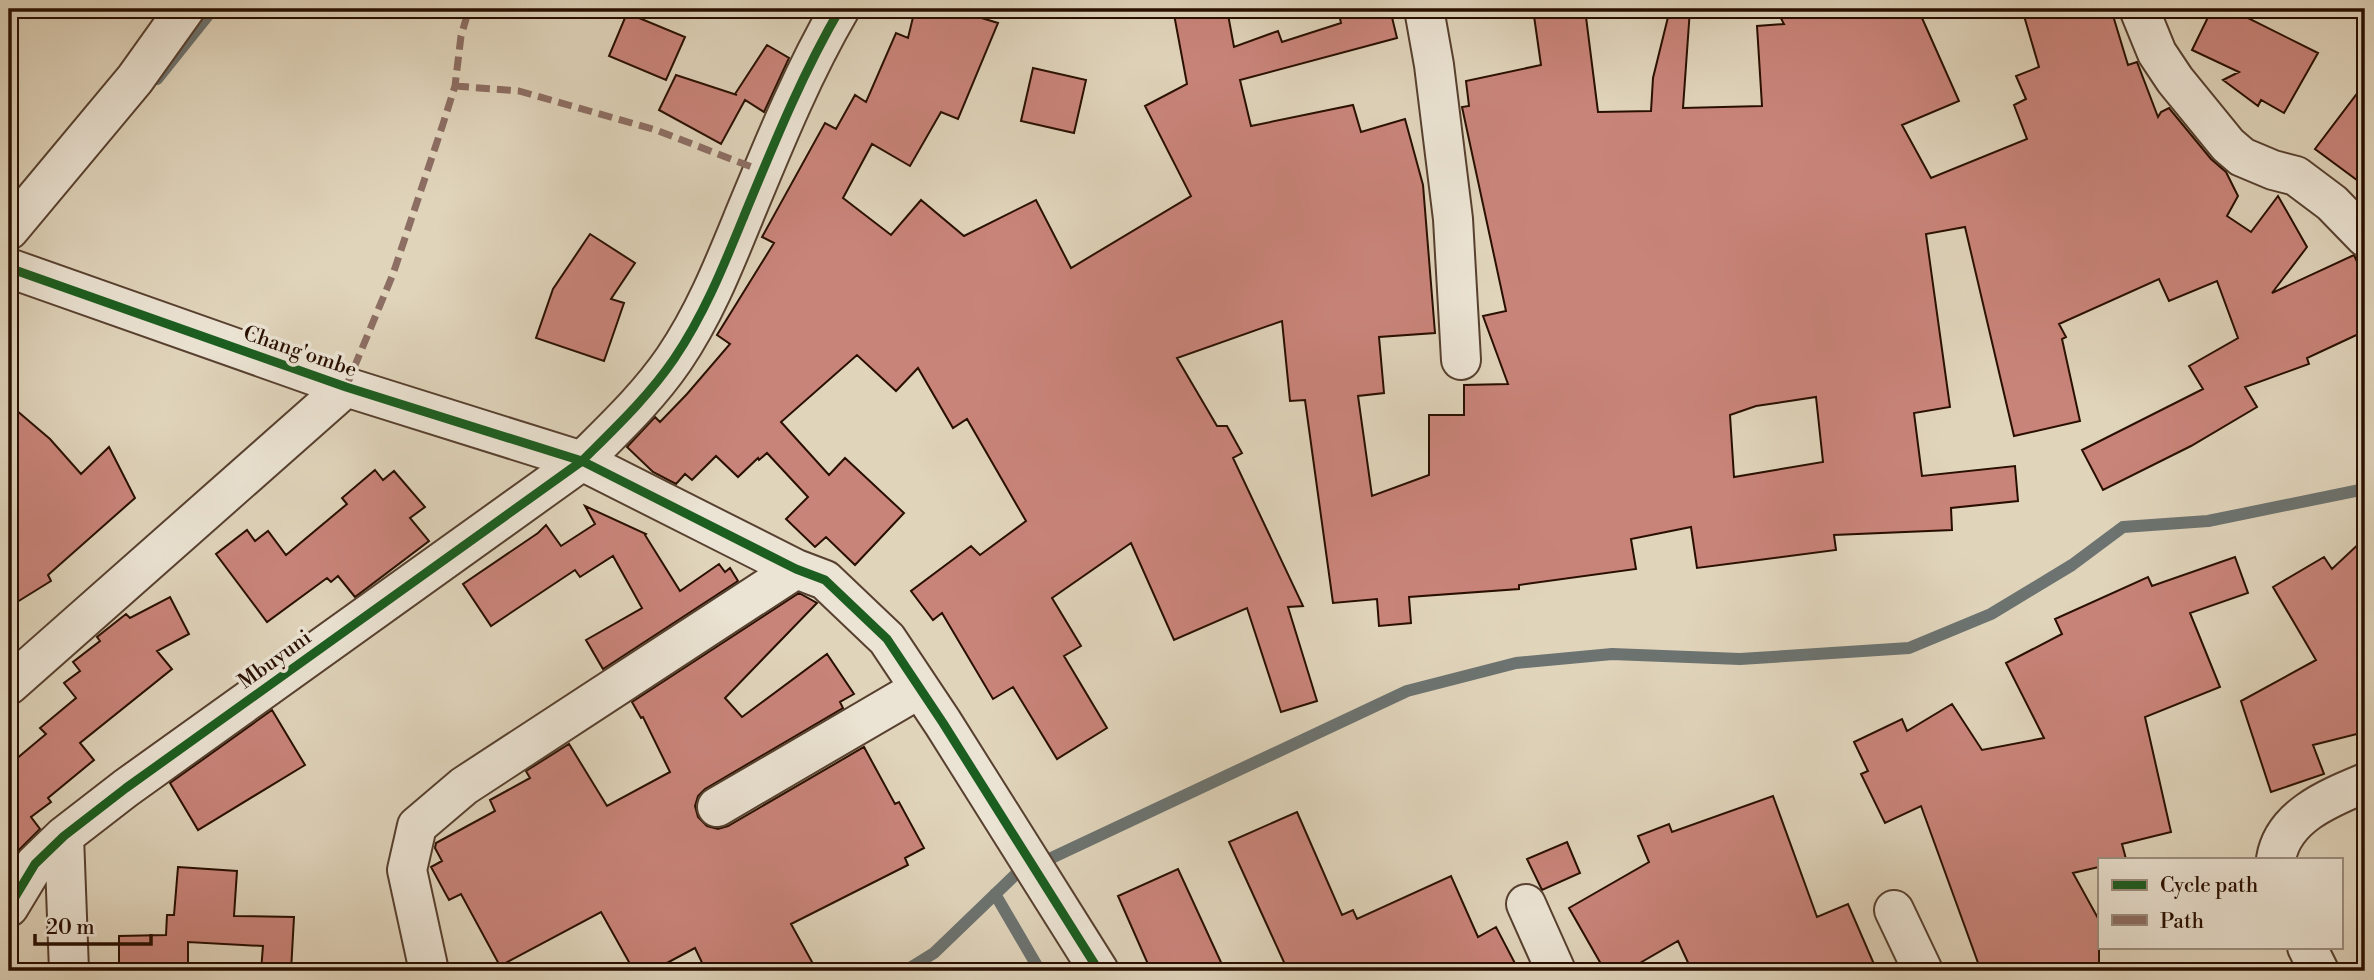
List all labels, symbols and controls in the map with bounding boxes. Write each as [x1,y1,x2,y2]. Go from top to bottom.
street label: Chang'ombe [240,320,360,384]
street label: Mbuyuni [233,625,317,695]
legend [2098,858,2342,948]
text: Cycle path [2160,873,2259,899]
scale bar [35,903,150,947]
text: Path [2160,909,2205,935]
text: 20 m [46,915,95,941]

